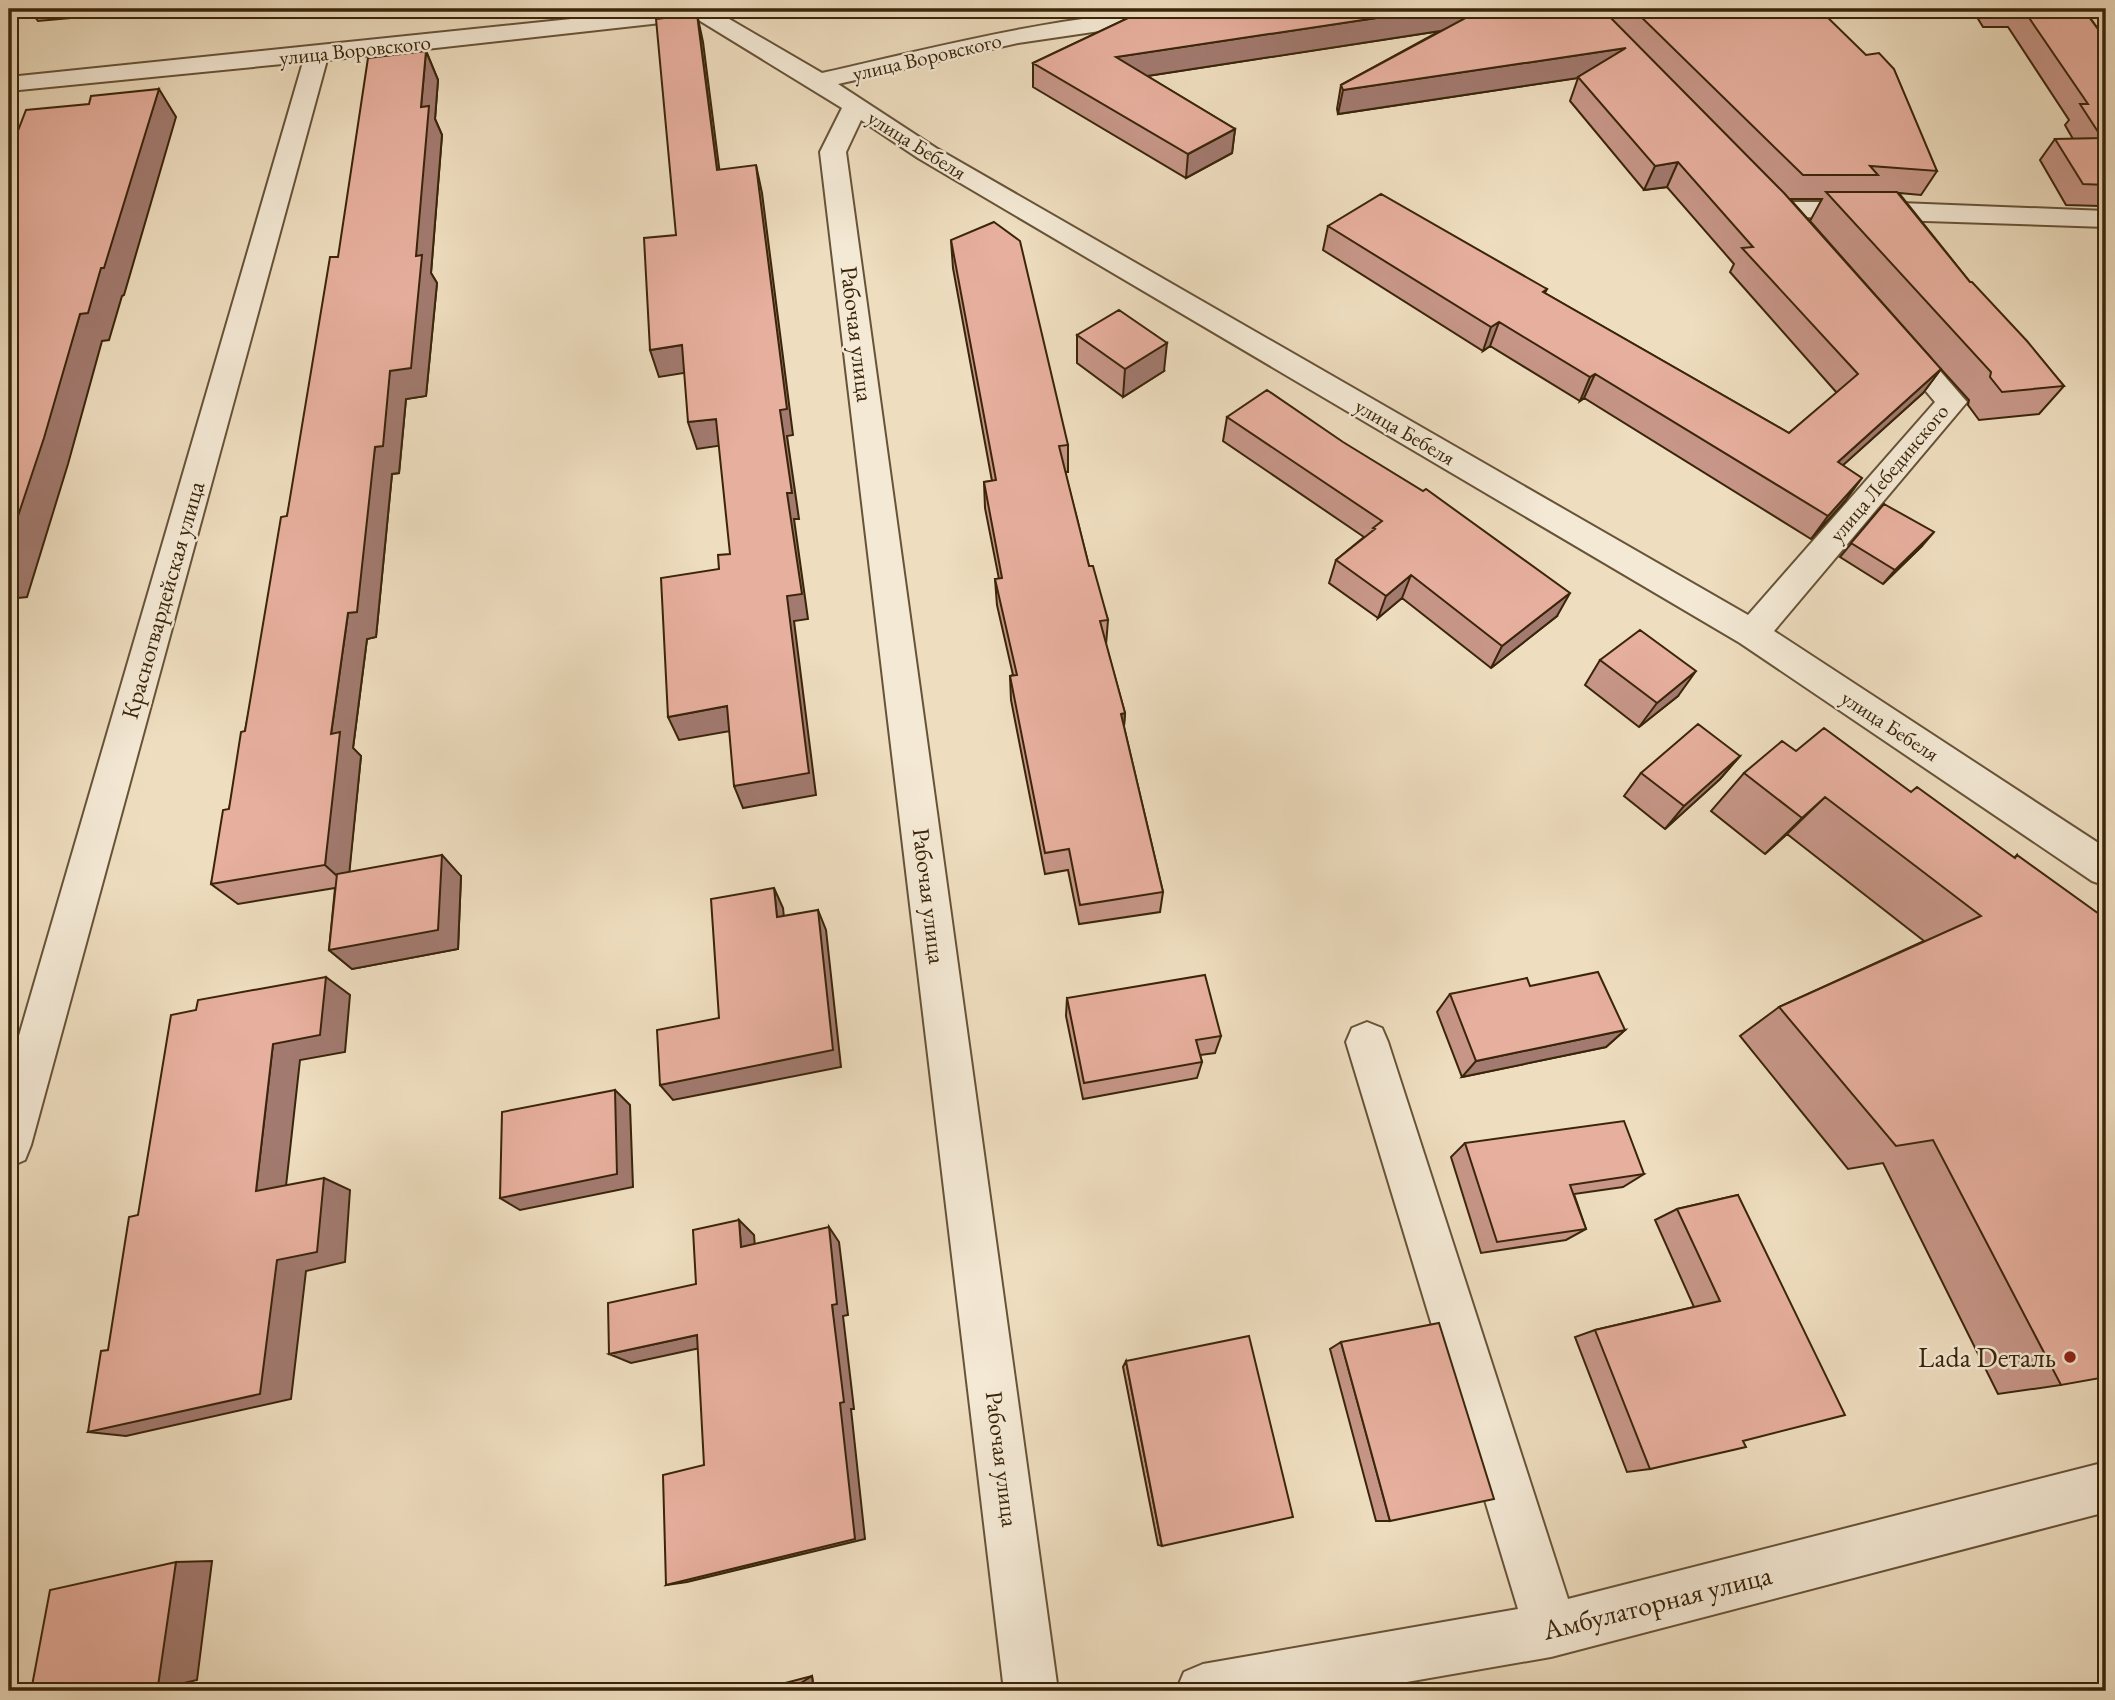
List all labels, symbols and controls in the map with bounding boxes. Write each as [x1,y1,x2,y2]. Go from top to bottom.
street label: улица Воровского [850,26,1004,87]
street label: улица Воровского [278,28,432,71]
street label: улица Бебеля [863,104,972,186]
street label: Рабочая улица [834,264,881,404]
street label: улица Бебеля [1350,392,1460,471]
street label: улица Лебединского [1823,398,1954,547]
street label: Красногвардейская улица [114,477,211,722]
street label: улица Бебеля [1836,684,1944,767]
street label: Рабочая улица [906,826,953,966]
place label: Lada Dеталь [1918,1339,2056,1375]
marker: Lada Dеталь [2062,1349,2078,1365]
street label: Рабочая улица [979,1389,1026,1529]
street label: Амбулаторная улица [1538,1556,1776,1648]

